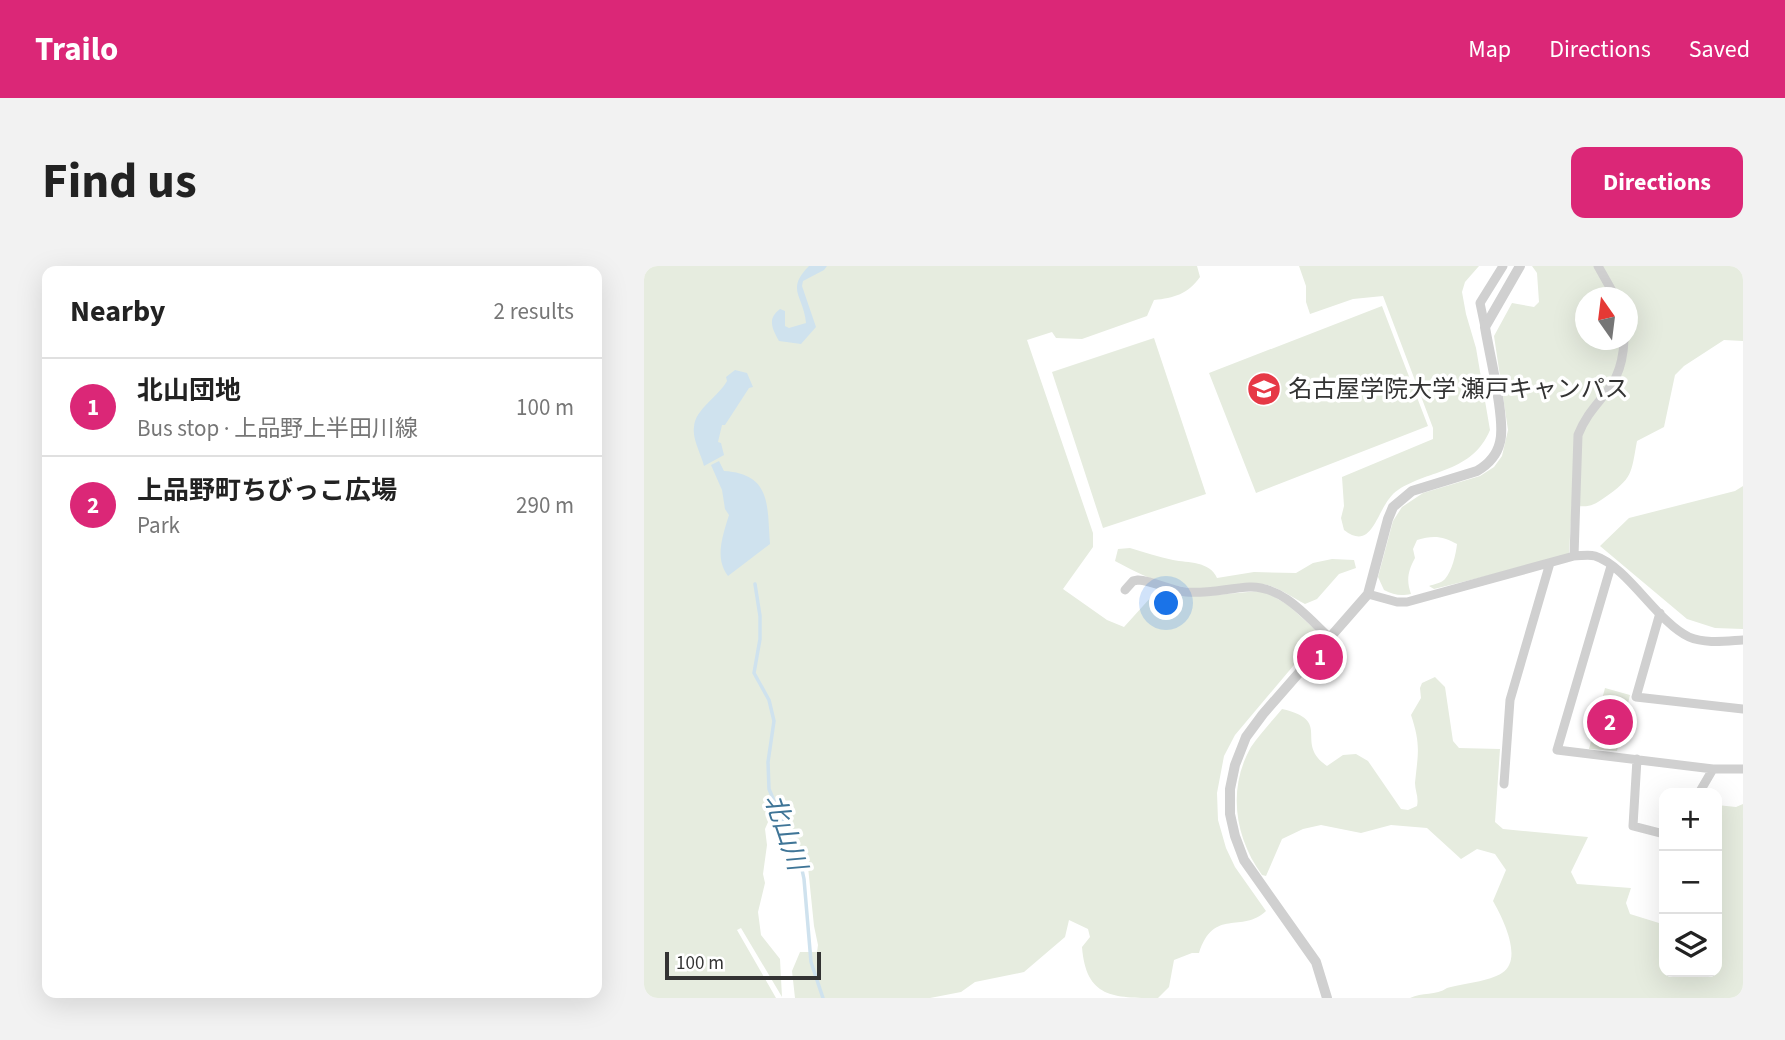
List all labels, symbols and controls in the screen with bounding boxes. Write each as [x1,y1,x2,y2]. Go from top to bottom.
text: Trailo [35,26,118,73]
text: Map [1468,32,1511,67]
text: Directions [1549,32,1651,67]
text: Saved [1689,32,1750,67]
text: Find us [42,147,197,217]
button: Directions [1571,147,1743,218]
north arrow [1575,287,1638,350]
text: Nearby [70,290,165,333]
text: 2 results [494,295,574,328]
school or university icon: 名古屋学院大学 瀬戸キャンパス [1245,370,1283,408]
text: 北山団地 [137,372,241,409]
place label: 名古屋学院大学 瀬戸キャンパス [1288,372,1629,407]
text: 1 [87,391,99,424]
text: 100 m [516,391,574,424]
text: Bus stop · 上品野上半田川線 [137,412,418,445]
text: 上品野町ちびっこ広場 [137,472,397,509]
text: 2 [87,489,99,522]
text: 290 m [516,489,574,522]
text: Park [137,509,180,542]
your location [1149,586,1183,620]
pin: 1 [1297,631,1343,683]
pin: 2 [1587,696,1633,748]
map controls [1659,788,1722,977]
button: + [1659,788,1722,851]
water label: 北山川 [755,789,817,878]
button: − [1659,851,1722,914]
button: layers [1659,914,1722,977]
scale bar [665,949,821,981]
text: 100 m [676,950,724,977]

